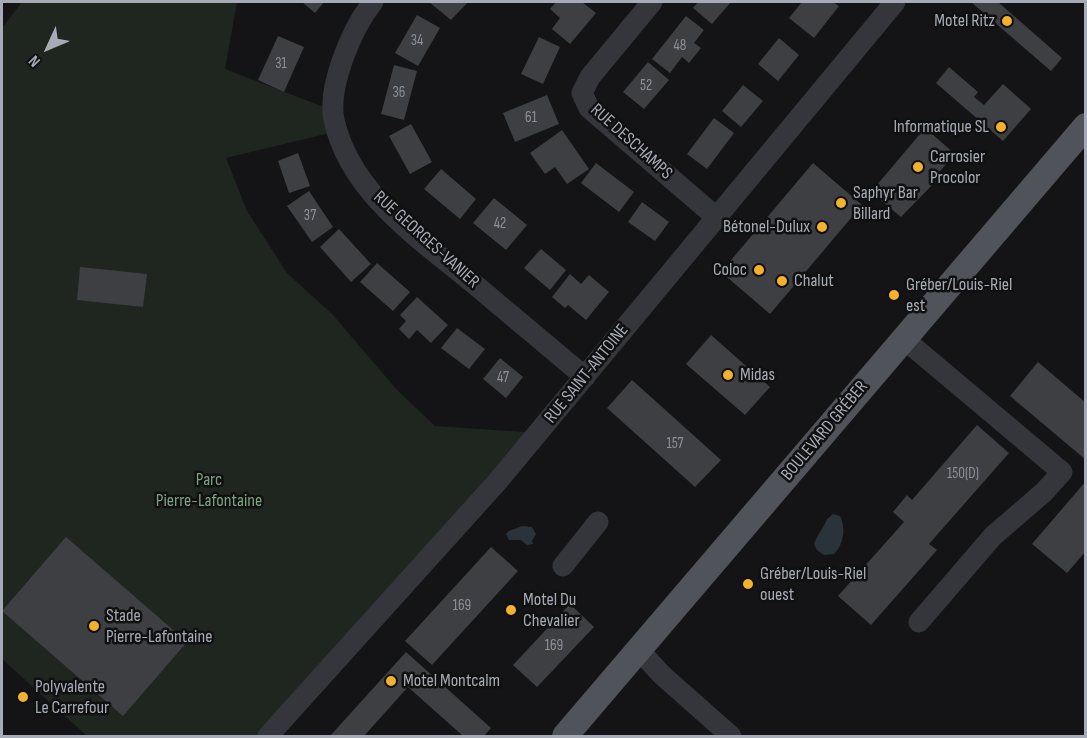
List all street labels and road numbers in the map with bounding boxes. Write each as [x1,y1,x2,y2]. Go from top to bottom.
street label: RUE DESCHAMPS [586,100,676,184]
street label: RUE GEORGES-VANIER [369,187,483,293]
street label: RUE SAINT-ANTOINE [540,320,634,428]
street label: BOULEVARD GRÉBER [777,377,873,485]

